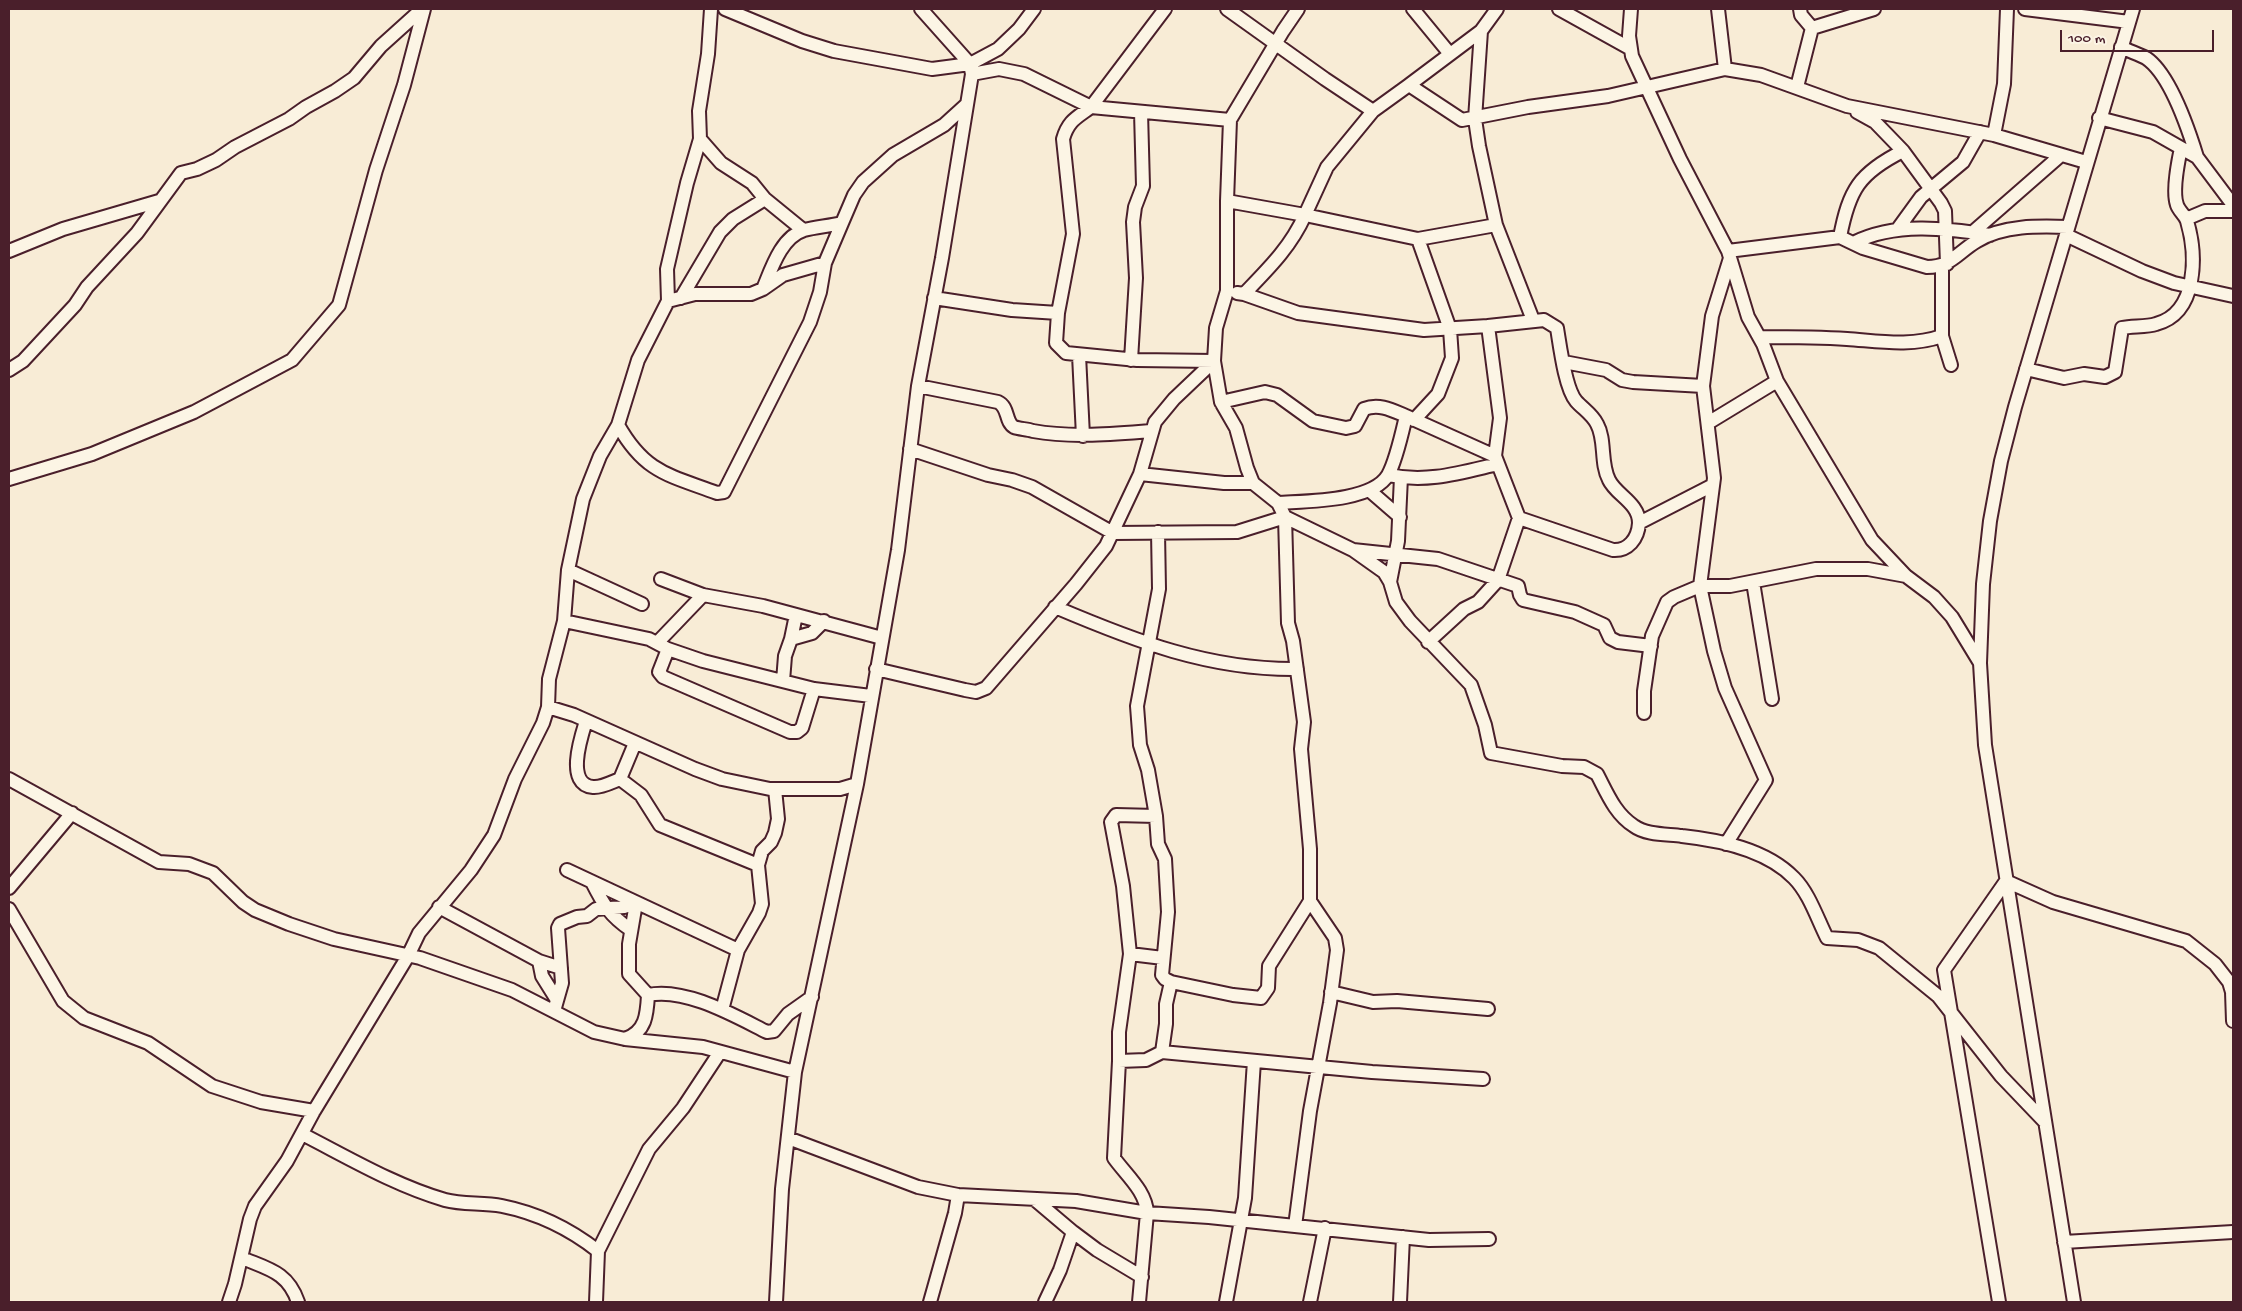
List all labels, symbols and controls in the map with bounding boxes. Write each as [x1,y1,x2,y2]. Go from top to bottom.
scale bar [2062,20,2216,52]
text: 100 m [2068,30,2105,48]

